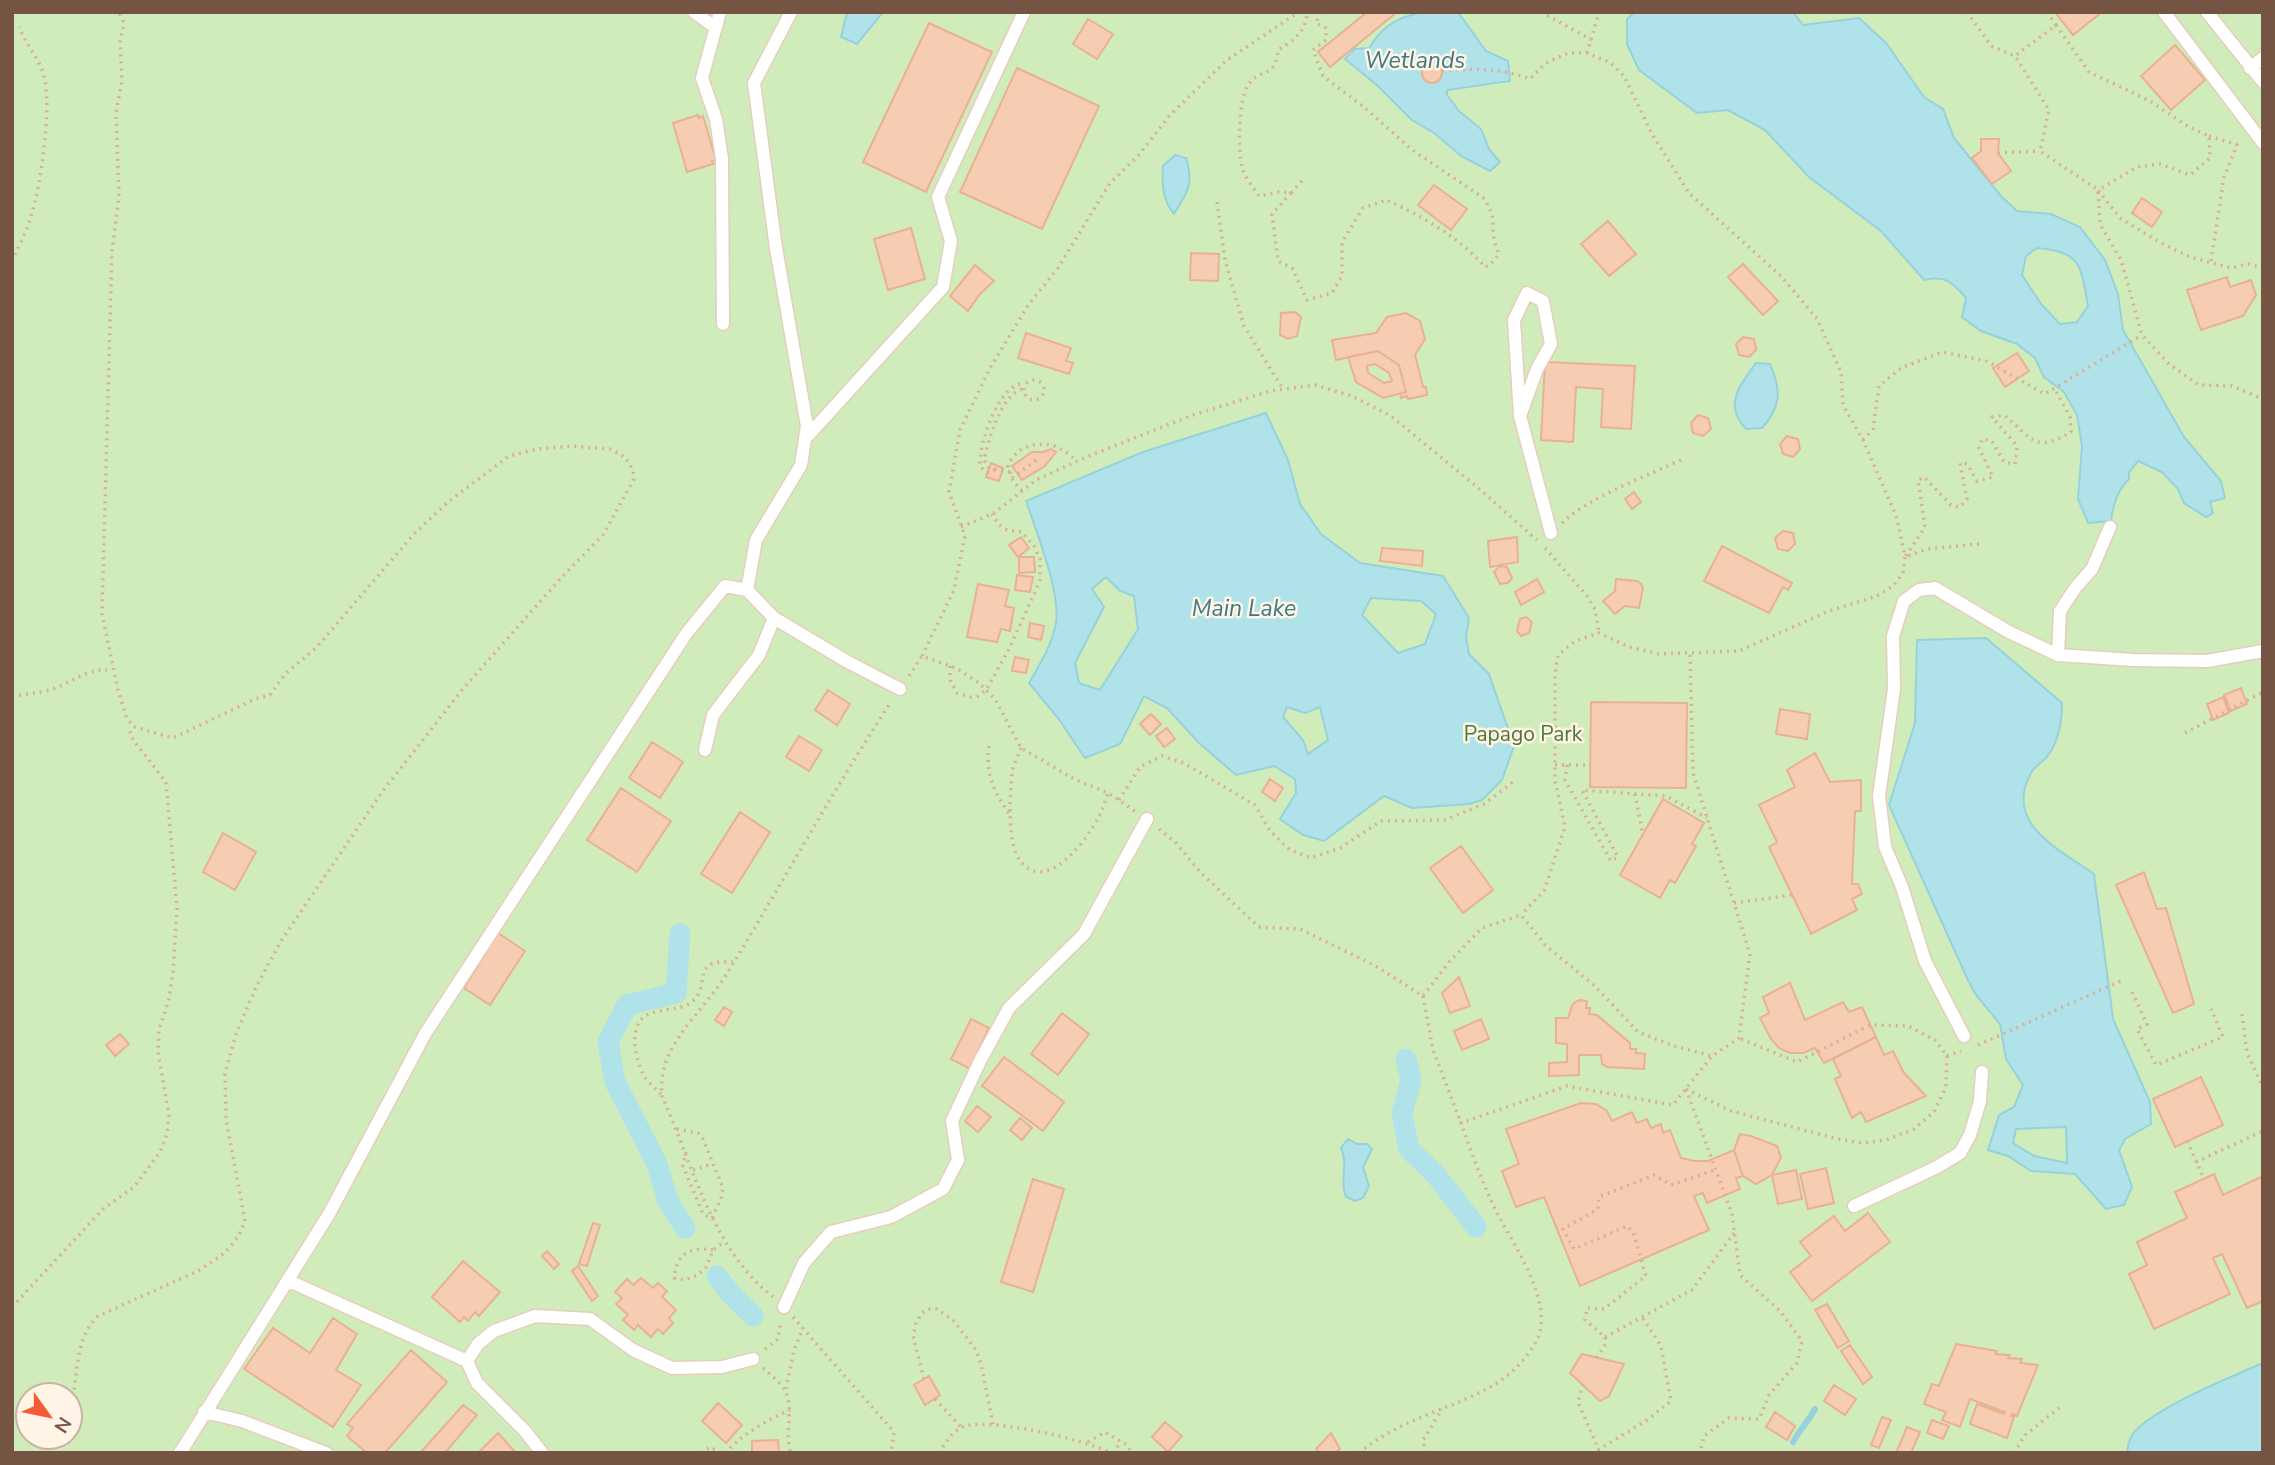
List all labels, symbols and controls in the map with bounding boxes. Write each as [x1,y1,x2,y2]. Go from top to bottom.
water label: Wetlands [1365,45,1465,76]
water label: Main Lake [1192,593,1296,624]
park label: Papago Park [1464,720,1583,748]
north arrow [14,1381,84,1451]
text: N [48,1412,77,1438]

